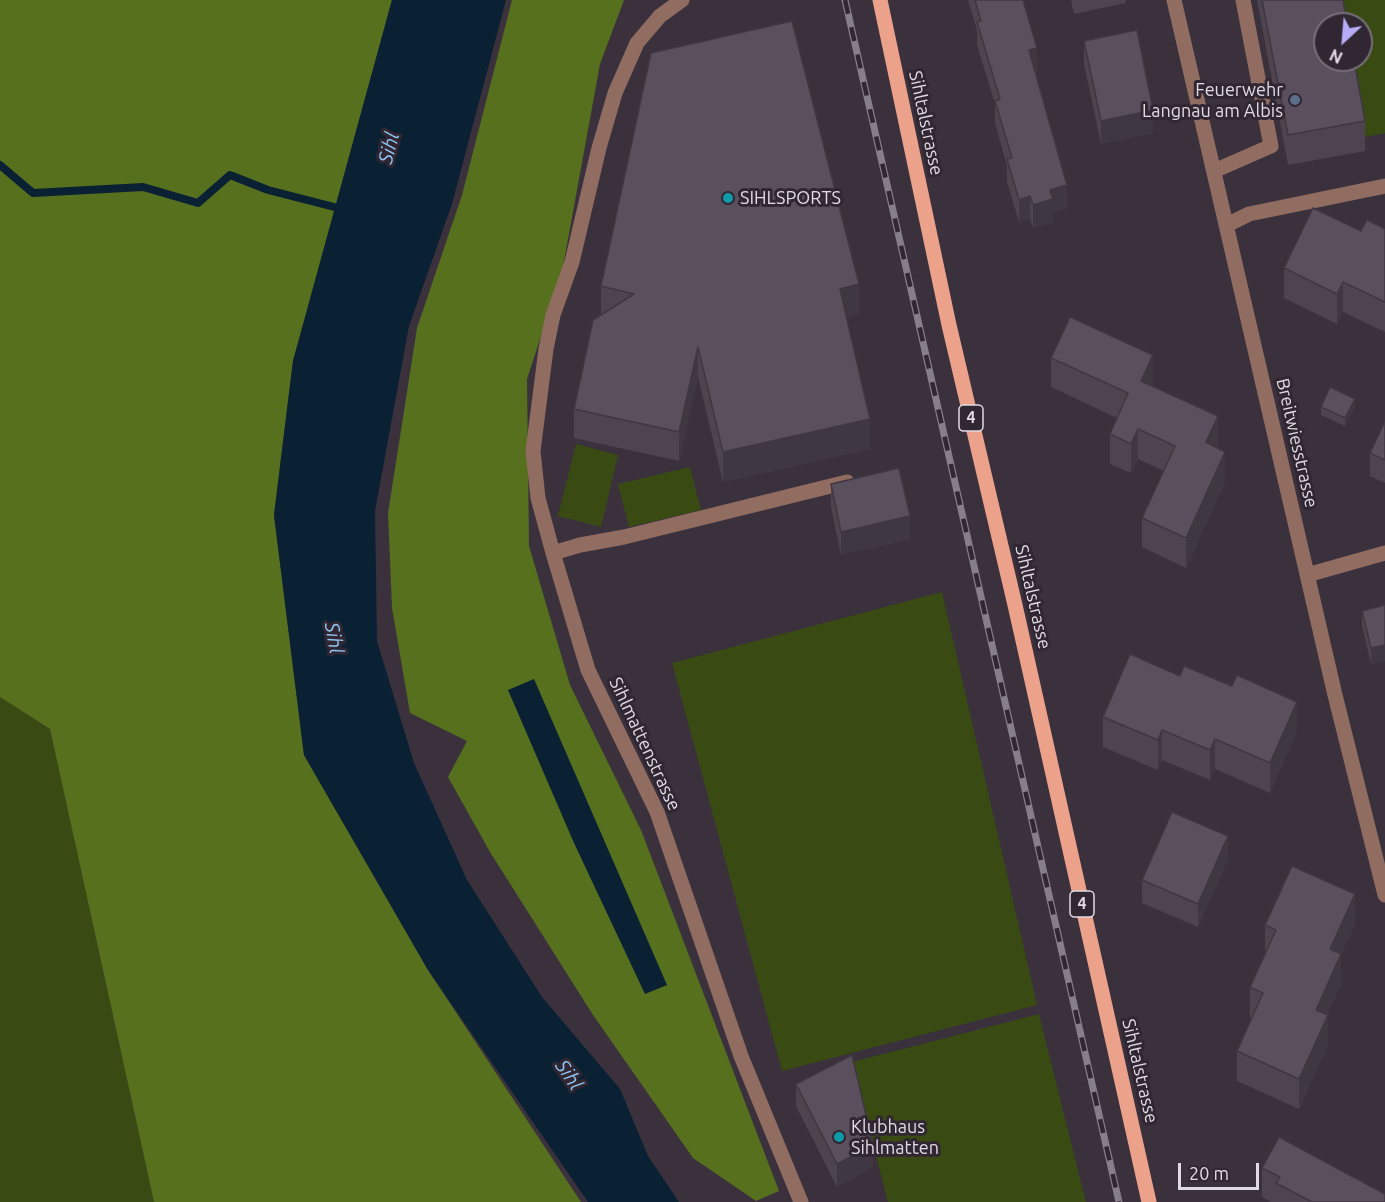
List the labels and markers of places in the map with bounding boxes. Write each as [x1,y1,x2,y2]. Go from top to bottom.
place label: Feuerwehr Langnau am Albis [1142,79,1283,122]
marker: Feuerwehr Langnau am Albis [1288,93,1302,107]
place label: SIHLSPORTS [740,187,841,209]
marker: SIHLSPORTS [721,191,735,205]
place label: Klubhaus Sihlmatten [851,1116,939,1158]
marker: Klubhaus Sihlmatten [832,1130,846,1144]

